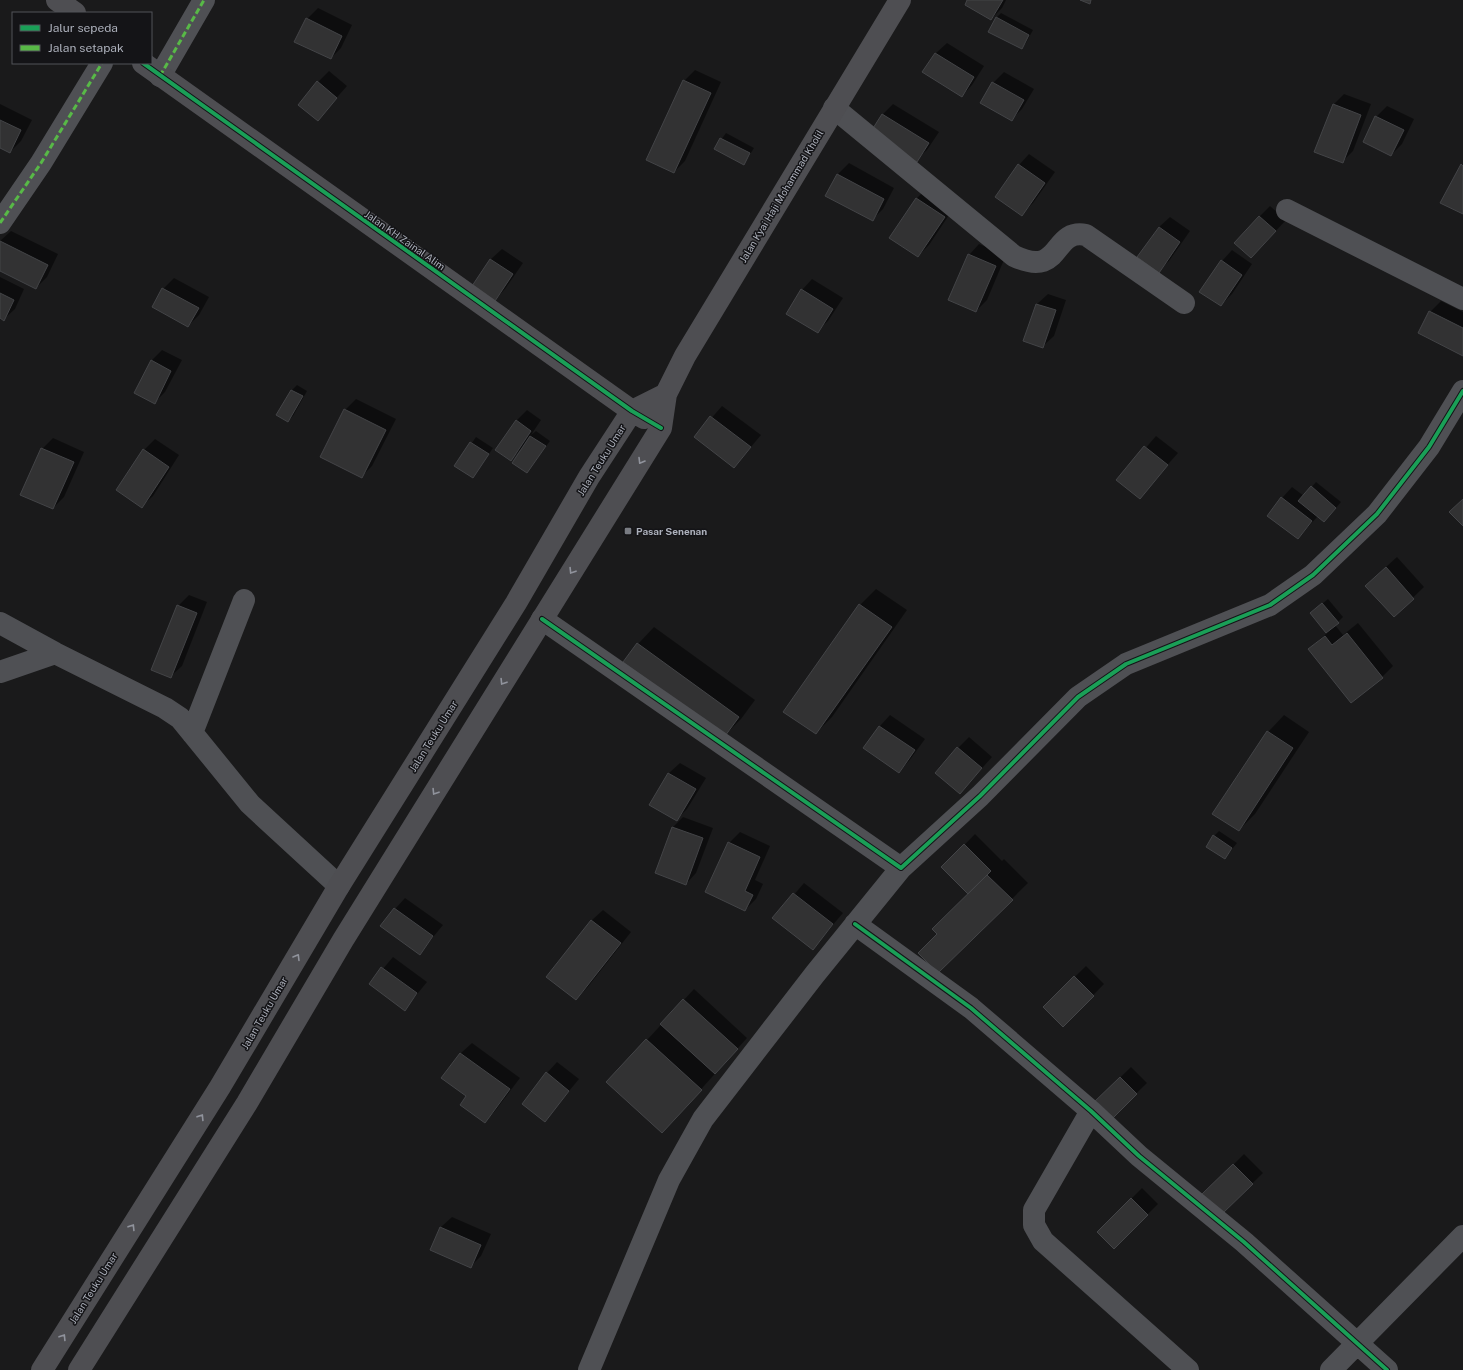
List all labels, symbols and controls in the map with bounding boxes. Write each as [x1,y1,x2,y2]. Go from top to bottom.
legend [12,12,152,64]
text: Jalur sepeda [48,21,118,35]
text: Jalan setapak [48,41,124,55]
street label: Jalan Kyai Haji Mohammad Kholil [737,127,825,265]
street label: Jalan KH Zainal Alim [362,208,448,272]
street label: Jalan Teuku Umar [574,422,628,498]
one-way arrow [638,457,645,464]
place label: Pasar Senenan [636,525,707,537]
marker: Pasar Senenan [623,526,633,536]
one-way arrow [569,567,576,574]
one-way arrow [501,678,508,685]
street label: Jalan Teuku Umar [406,698,460,774]
one-way arrow [432,788,440,795]
one-way arrow [292,954,299,961]
street label: Jalan Teuku Umar [238,975,290,1051]
one-way arrow [196,1114,204,1121]
one-way arrow [127,1224,135,1231]
street label: Jalan Teuku Umar [66,1250,120,1326]
one-way arrow [58,1334,65,1341]

